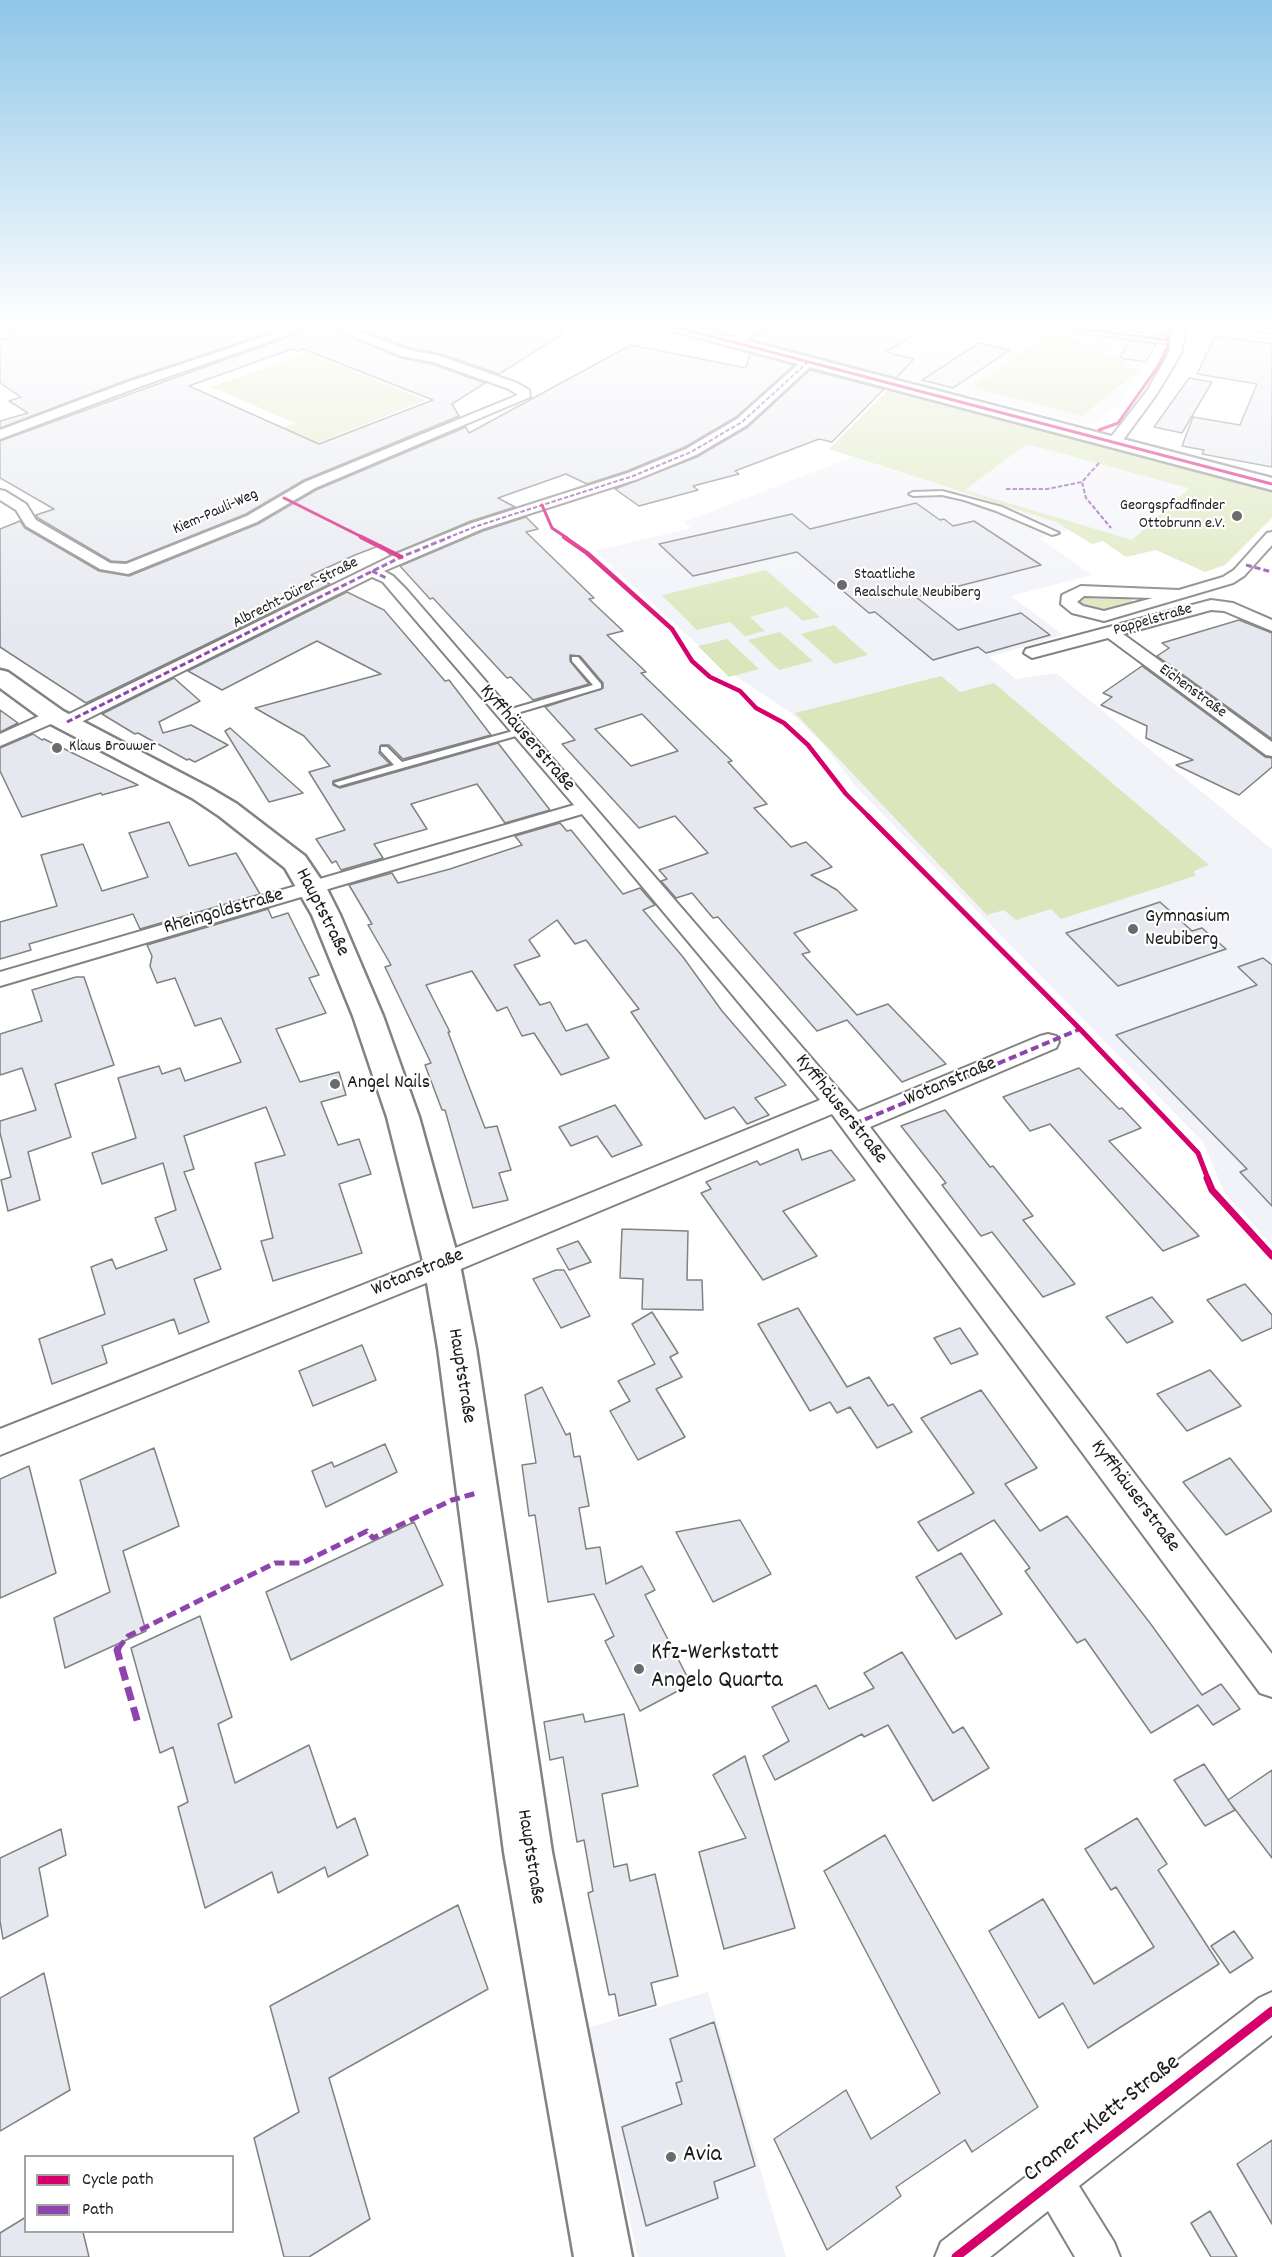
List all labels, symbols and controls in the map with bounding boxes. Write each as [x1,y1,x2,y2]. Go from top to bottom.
street label: Kiem-Pauli-Weg [171,486,261,540]
place label: Georgspfadfinder Ottobrunn e.V. [1120,497,1225,535]
marker: Georgspfadfinder Ottobrunn e.V. [1230,509,1244,523]
street label: Albrecht-Dürer-Straße [230,554,362,634]
place label: Staatliche Realschule Neubiberg [854,566,981,604]
marker: Staatliche Realschule Neubiberg [835,578,849,592]
street label: Pappelstraße [1111,601,1195,641]
street label: Eichenstraße [1154,661,1230,723]
street label: Kyffhäuserstraße [473,680,579,798]
place label: Klaus Brouwer [69,738,156,758]
marker: Klaus Brouwer [50,741,64,755]
street label: Hauptstraße [289,865,353,961]
street label: Rheingoldstraße [161,884,287,942]
place label: Gymnasium Neubiberg [1145,906,1230,953]
marker: Gymnasium Neubiberg [1126,922,1140,936]
street label: Kyffhäuserstraße [788,1050,892,1170]
street label: Wotanstraße [902,1053,1000,1113]
place label: Angel Nails [347,1072,430,1096]
marker: Angel Nails [328,1077,342,1091]
street label: Wotanstraße [368,1245,468,1303]
street label: Hauptstraße [441,1327,479,1425]
street label: Kyffhäuserstraße [1084,1436,1184,1558]
place label: Kfz-Werkstatt Angelo Quarta [651,1641,783,1697]
marker: Kfz-Werkstatt Angelo Quarta [632,1662,646,1676]
street label: Hauptstraße [510,1808,548,1906]
street label: Cramer-Klett-Straße [1019,2050,1187,2190]
place label: Avia [683,2143,722,2171]
marker: Avia [664,2150,678,2164]
legend [24,2155,234,2233]
text: Cycle path [82,2168,153,2193]
text: Path [82,2198,114,2223]

